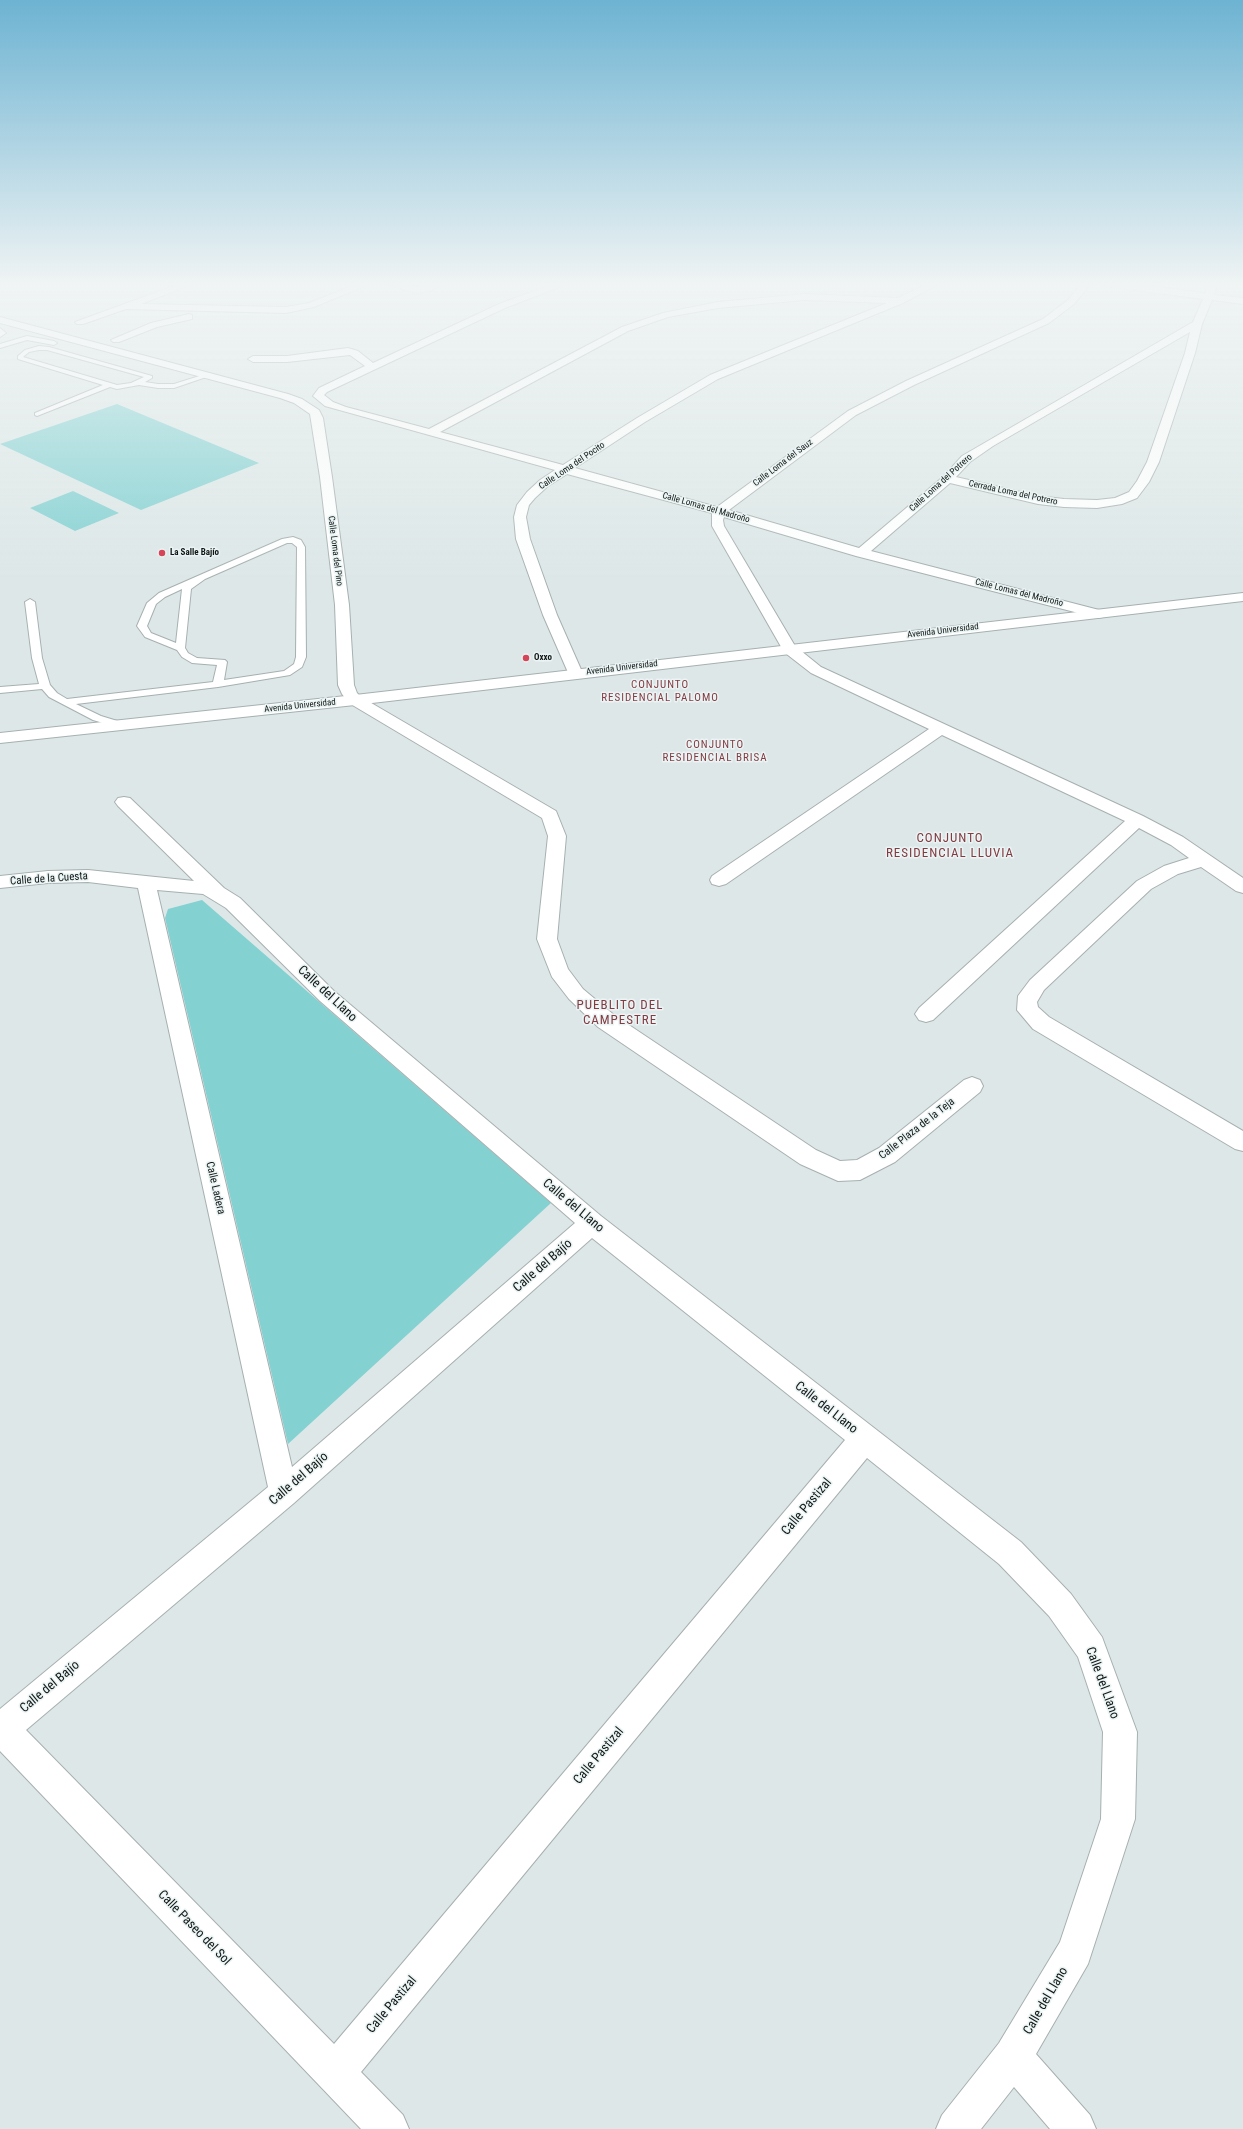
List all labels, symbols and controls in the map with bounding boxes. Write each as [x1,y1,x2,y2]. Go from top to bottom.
street label: Calle Loma del Sauz [751,437,815,489]
street label: Calle Loma del Pocito [537,440,607,492]
street label: Calle Loma del Potrero [907,452,975,514]
street label: Cerrada Loma del Potrero [968,478,1058,508]
street label: Calle Lomas del Madroño [661,490,751,526]
street label: Calle Loma del Pino [325,515,345,587]
marker: La Salle Bajío [157,548,167,558]
place label: La Salle Bajío [170,548,219,558]
street label: Calle Lomas del Madroño [974,577,1064,609]
street label: Avenida Universidad [907,621,979,641]
marker: Oxxo [521,653,531,663]
place label: Oxxo [534,653,552,663]
street label: Avenida Universidad [586,658,658,678]
district label: CONJUNTO RESIDENCIAL PALOMO [601,678,719,704]
street label: Avenida Universidad [264,697,336,715]
district label: CONJUNTO RESIDENCIAL BRISA [662,738,768,764]
district label: CONJUNTO RESIDENCIAL LLUVIA [886,831,1014,862]
street label: Calle de la Cuesta [10,870,88,888]
street label: Calle del Llano [294,963,360,1025]
district label: PUEBLITO DEL CAMPESTRE [577,998,663,1029]
street label: Calle Plaza de la Teja [877,1095,957,1163]
street label: Calle Ladera [203,1160,227,1216]
street label: Calle del Llano [539,1176,607,1236]
street label: Calle del Bajío [510,1236,576,1296]
street label: Calle del Llano [792,1379,860,1437]
street label: Calle del Bajío [266,1449,332,1509]
street label: Calle Pastizal [779,1475,835,1539]
street label: Calle del Llano [1082,1645,1122,1721]
street label: Calle del Bajío [17,1658,83,1716]
street label: Calle Pastizal [571,1724,627,1788]
street label: Calle Paseo del Sol [154,1887,234,1969]
street label: Calle del Llano [1020,1964,1072,2038]
street label: Calle Pastizal [364,1973,420,2037]

